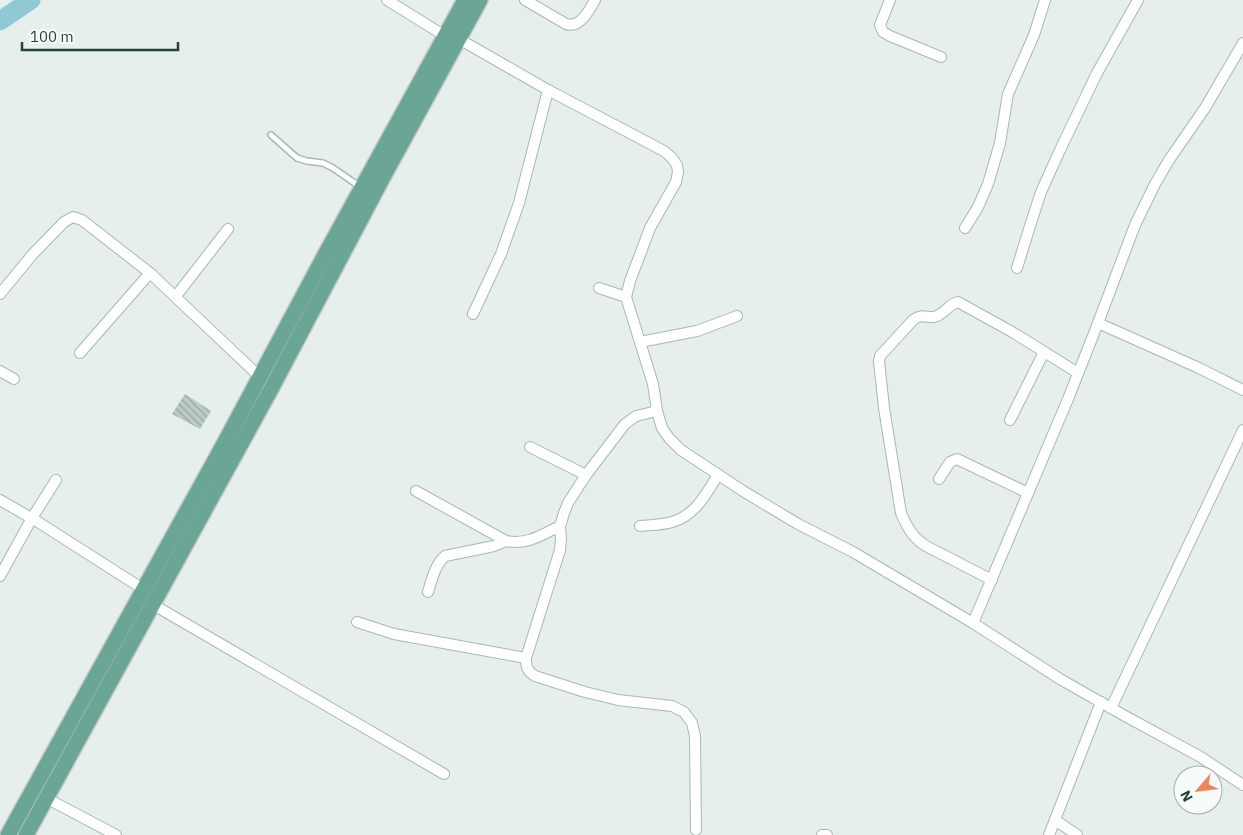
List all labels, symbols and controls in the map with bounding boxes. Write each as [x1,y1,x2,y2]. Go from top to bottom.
scale bar [22,20,179,52]
text: 100 m [30,27,74,46]
north arrow [1173,765,1223,815]
text: N [1176,787,1197,805]

